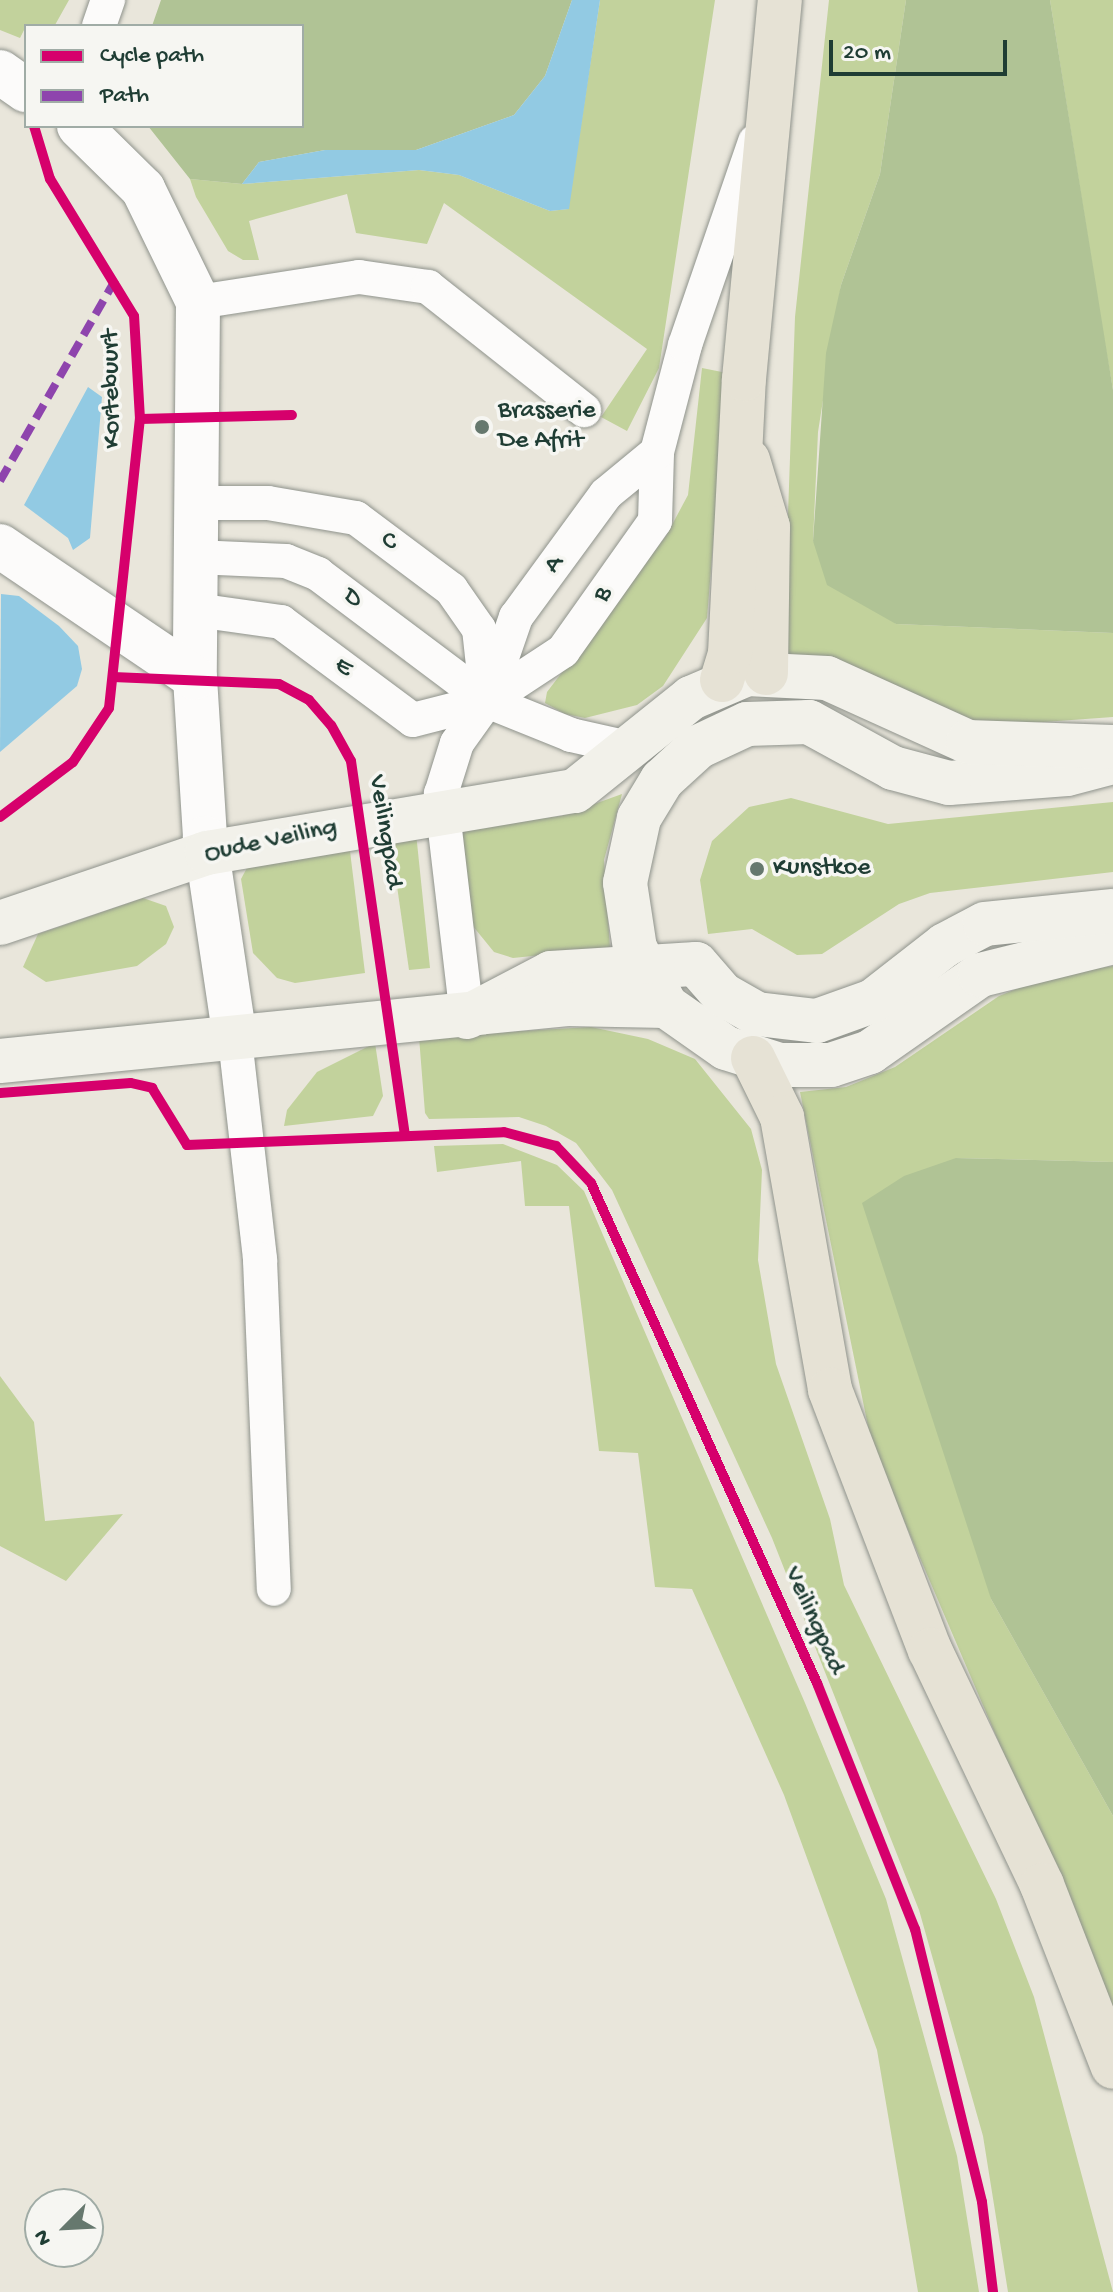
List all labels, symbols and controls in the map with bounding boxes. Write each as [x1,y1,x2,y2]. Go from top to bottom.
legend [24,24,304,128]
scale bar [833,24,1011,74]
text: 20 m [843,39,891,68]
text: Cycle path [100,42,204,71]
text: Path [100,82,149,111]
street label: Kortebuurt [96,329,130,449]
place label: Brasserie De Afrit [498,396,596,458]
marker: Brasserie De Afrit [473,418,491,436]
street label: C [373,525,403,559]
street label: A [538,550,572,580]
street label: D [336,581,368,617]
street label: B [587,581,621,609]
street label: E [327,651,359,685]
street label: Veilingpad [360,773,408,891]
street label: Oude Veiling [202,813,340,871]
place label: Kunstkoe [773,853,871,885]
marker: Kunstkoe [748,860,766,878]
street label: Veilingpad [775,1562,851,1680]
north arrow [24,2188,104,2268]
text: N [29,2225,59,2249]

